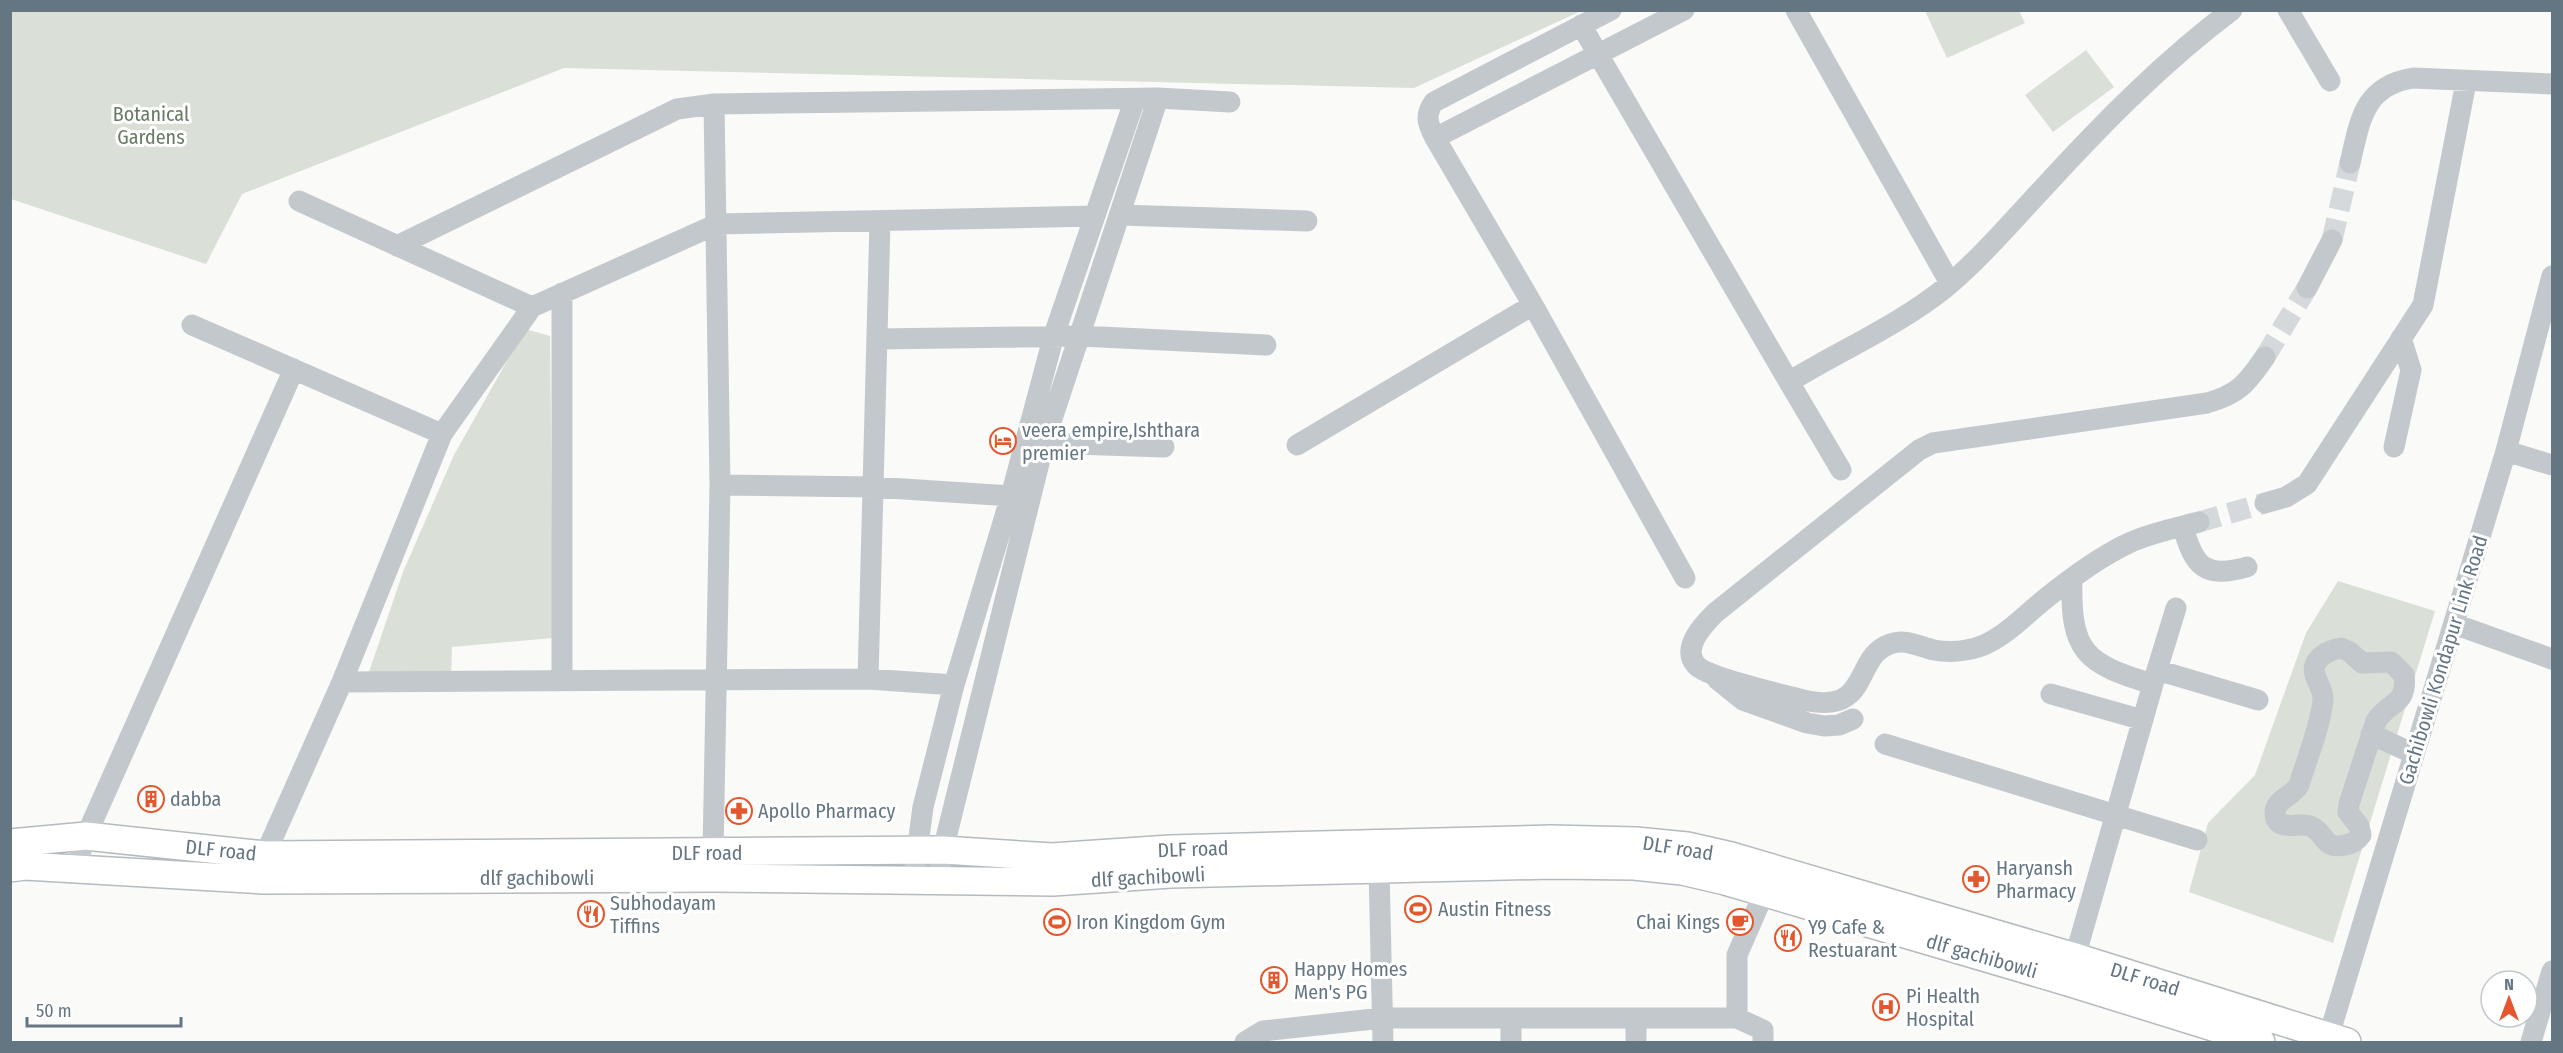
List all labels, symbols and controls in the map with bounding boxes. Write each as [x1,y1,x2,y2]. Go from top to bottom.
park label: Botanical Gardens [113,102,189,149]
place label: veera empire,Ishthara premier [1022,418,1200,465]
hotel icon: veera empire,Ishthara premier [988,426,1018,456]
street label: Gachibowli Kondapur Link Road [2394,533,2492,787]
building icon: dabba [136,784,166,814]
place label: dabba [170,787,221,811]
pharmacy icon: Apollo Pharmacy [724,796,754,826]
place label: Apollo Pharmacy [758,799,895,823]
street label: DLF road [1641,831,1715,865]
street label: DLF road [184,834,258,866]
street label: DLF road [1157,836,1229,862]
street label: DLF road [671,841,743,865]
place label: Haryansh Pharmacy [1996,856,2076,903]
street label: dlf gachibowli [1090,862,1206,892]
pharmacy icon: Haryansh Pharmacy [1961,864,1991,894]
street label: dlf gachibowli [480,866,594,890]
place label: Subhodayam Tiffins [610,891,716,938]
sports icon: Austin Fitness [1403,894,1433,924]
place label: Austin Fitness [1438,897,1551,921]
restaurant icon: Subhodayam Tiffins [576,899,606,929]
sports icon: Iron Kingdom Gym [1042,907,1072,937]
cafe icon: Chai Kings [1725,907,1755,937]
place label: Iron Kingdom Gym [1076,910,1226,934]
place label: Chai Kings [1636,910,1720,934]
place label: Y9 Cafe & Restuarant [1808,915,1898,962]
restaurant icon: Y9 Cafe & Restuarant [1773,923,1803,953]
street label: dlf gachibowli [1924,929,2040,983]
place label: Happy Homes Men's PG [1294,957,1407,1004]
street label: DLF road [2107,957,2183,1001]
building icon: Happy Homes Men's PG [1259,965,1289,995]
north arrow [2479,969,2539,1029]
text: N [2504,975,2514,994]
place label: Pi Health Hospital [1906,984,1980,1031]
scale bar [27,990,182,1028]
hospital icon: Pi Health Hospital [1871,992,1901,1022]
text: 50 m [36,1000,72,1022]

